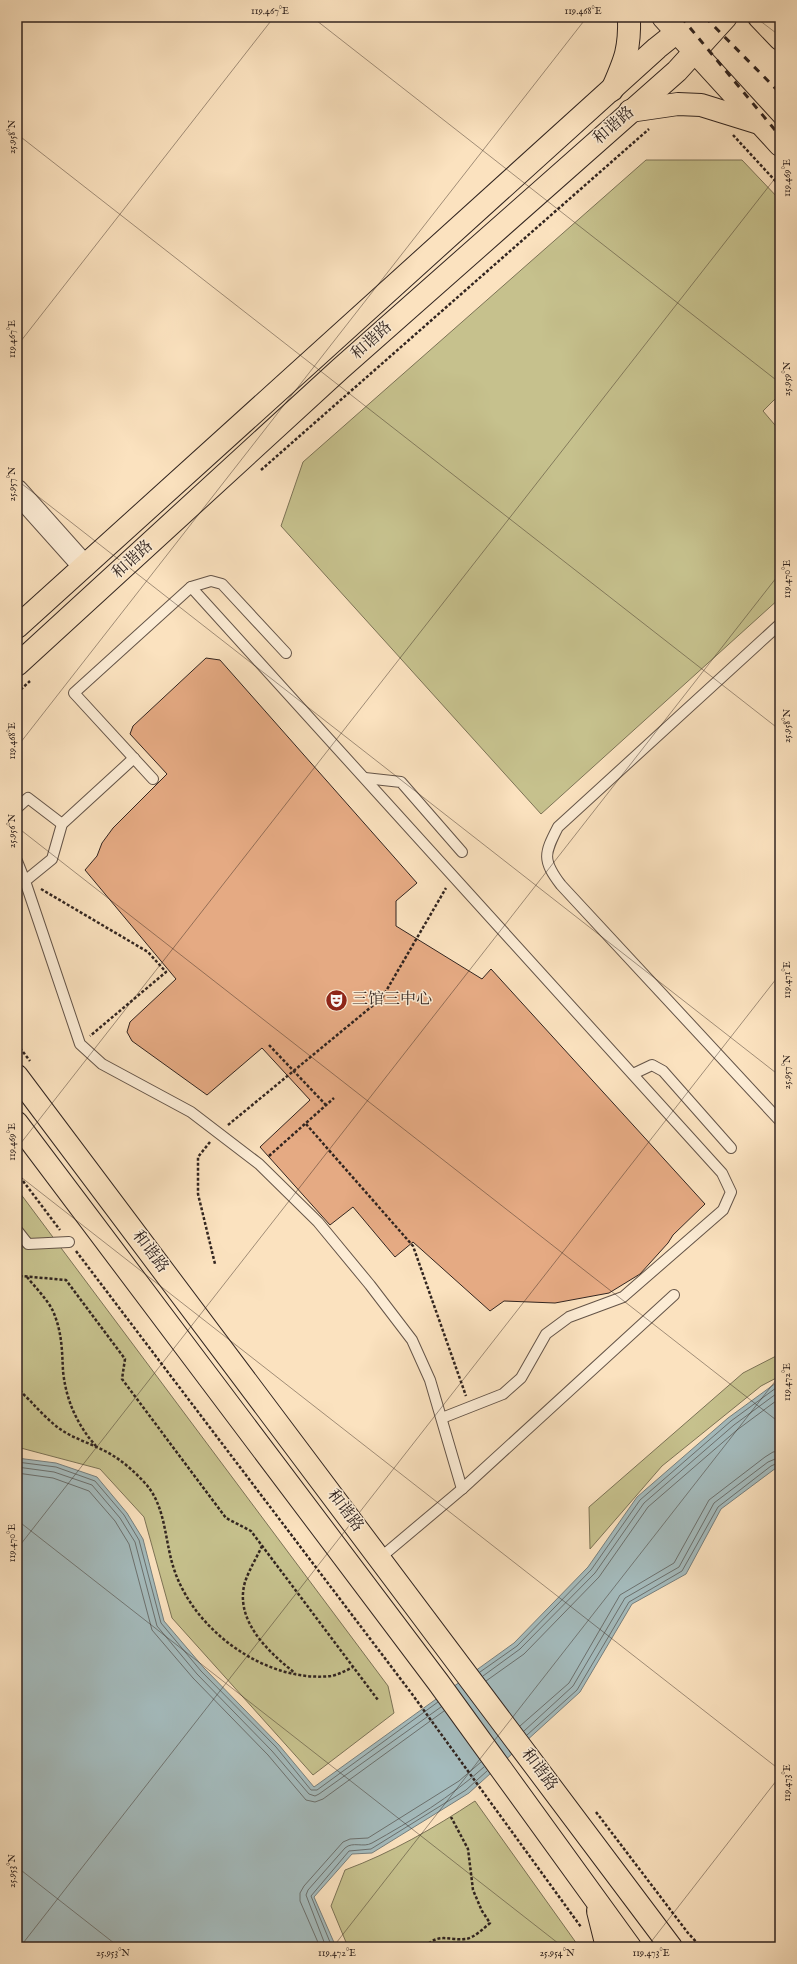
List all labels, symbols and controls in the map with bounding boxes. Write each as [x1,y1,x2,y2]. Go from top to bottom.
text: 119.467°E [251,5,289,18]
text: 119.468°E [564,5,602,18]
street label: 和谐路 [589,103,639,149]
text: 25.958°N [6,120,19,154]
text: 119.469°E [781,159,794,197]
street label: 和谐路 [347,318,397,364]
text: 119.467°E [6,320,19,358]
text: 25.959°N [781,361,794,396]
text: 25.957°N [6,466,19,501]
street label: 和谐路 [108,537,158,583]
text: 119.470°E [781,560,794,598]
text: 25.958°N [781,709,794,743]
text: 119.468°E [6,722,19,760]
text: 25.956°N [6,813,19,848]
text: 119.471°E [781,961,794,999]
theatre icon: 三馆三中心 [324,987,350,1013]
place label: 三馆三中心 [352,990,432,1010]
text: 25.957°N [781,1054,794,1089]
text: 119.469°E [6,1123,19,1161]
street label: 和谐路 [128,1227,172,1277]
text: 119.472°E [781,1363,794,1401]
street label: 和谐路 [323,1486,367,1536]
text: 119.470°E [6,1524,19,1562]
street label: 和谐路 [517,1745,561,1795]
text: 119.473°E [781,1764,794,1802]
text: 25.953°N [6,1854,19,1888]
text: 25.953°N [96,1947,130,1960]
text: 119.472°E [318,1947,356,1960]
text: 25.954°N [539,1947,575,1960]
text: 119.473°E [632,1947,670,1960]

